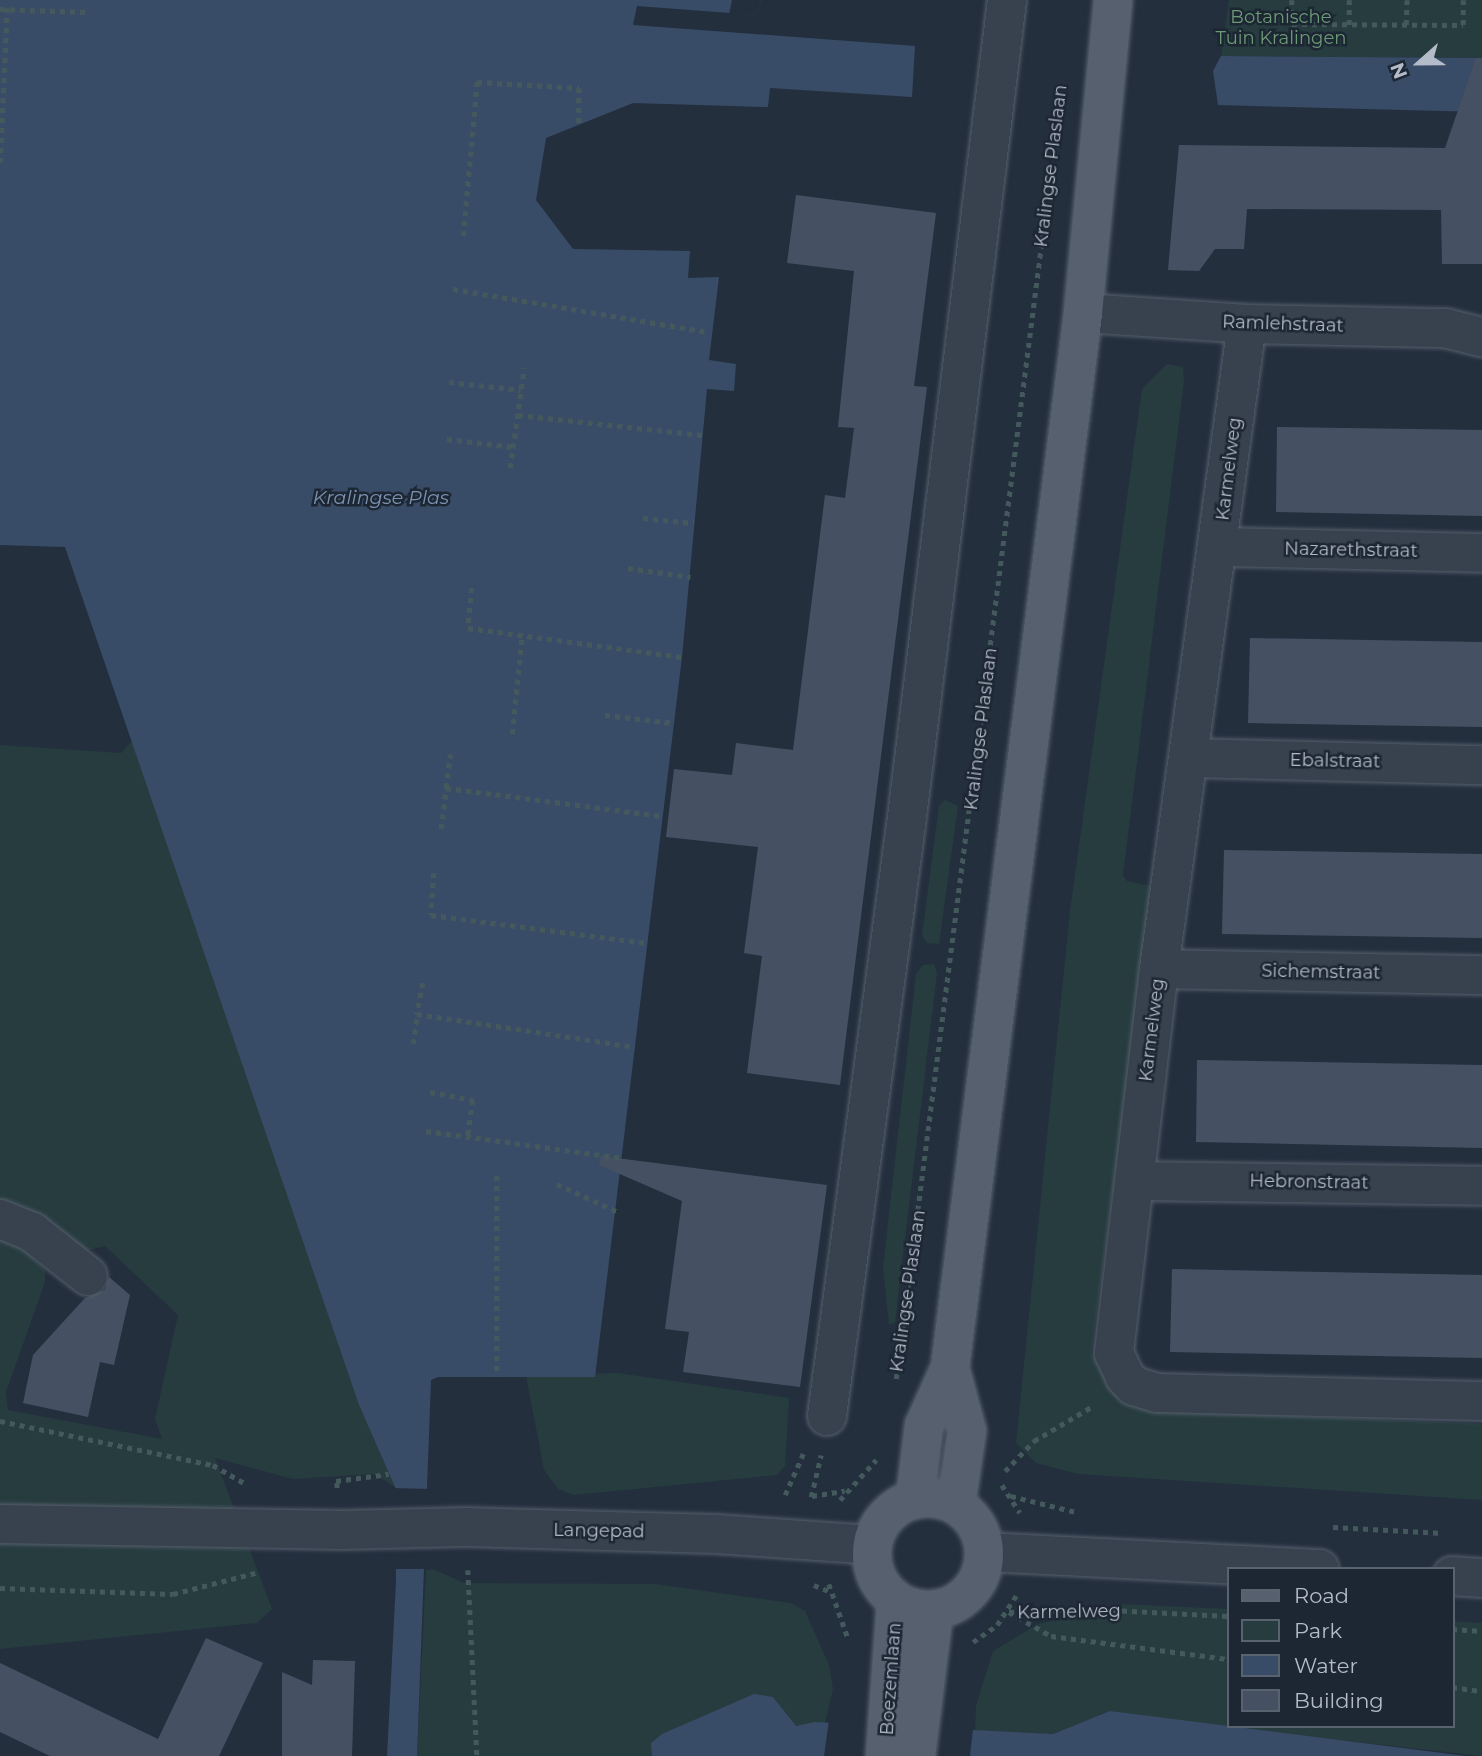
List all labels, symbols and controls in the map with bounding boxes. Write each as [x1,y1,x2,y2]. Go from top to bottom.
park label: Botanische Tuin Kralingen [1216,7,1346,50]
north arrow [1384,28,1454,98]
text: N [1385,59,1412,82]
street label: Kralingse Plaslaan [1030,83,1072,249]
street label: Ramlehstraat [1222,311,1344,337]
street label: Karmelweg [1212,416,1246,522]
water label: Kralingse Plas [313,487,449,509]
street label: Nazarethstraat [1284,538,1418,562]
street label: Kralingse Plaslaan [960,646,1002,812]
street label: Ebalstraat [1289,749,1381,773]
street label: Sichemstraat [1261,960,1381,984]
street label: Karmelweg [1135,977,1169,1083]
street label: Hebronstraat [1249,1170,1369,1194]
street label: Kralingse Plaslaan [886,1208,930,1374]
street label: Langepad [553,1519,645,1543]
legend [1226,1567,1454,1728]
text: Road [1294,1583,1349,1608]
street label: Karmelweg [1017,1600,1121,1624]
text: Park [1294,1618,1342,1643]
street label: Boezemlaan [876,1622,906,1736]
text: Water [1294,1653,1358,1678]
text: Building [1294,1688,1384,1713]

